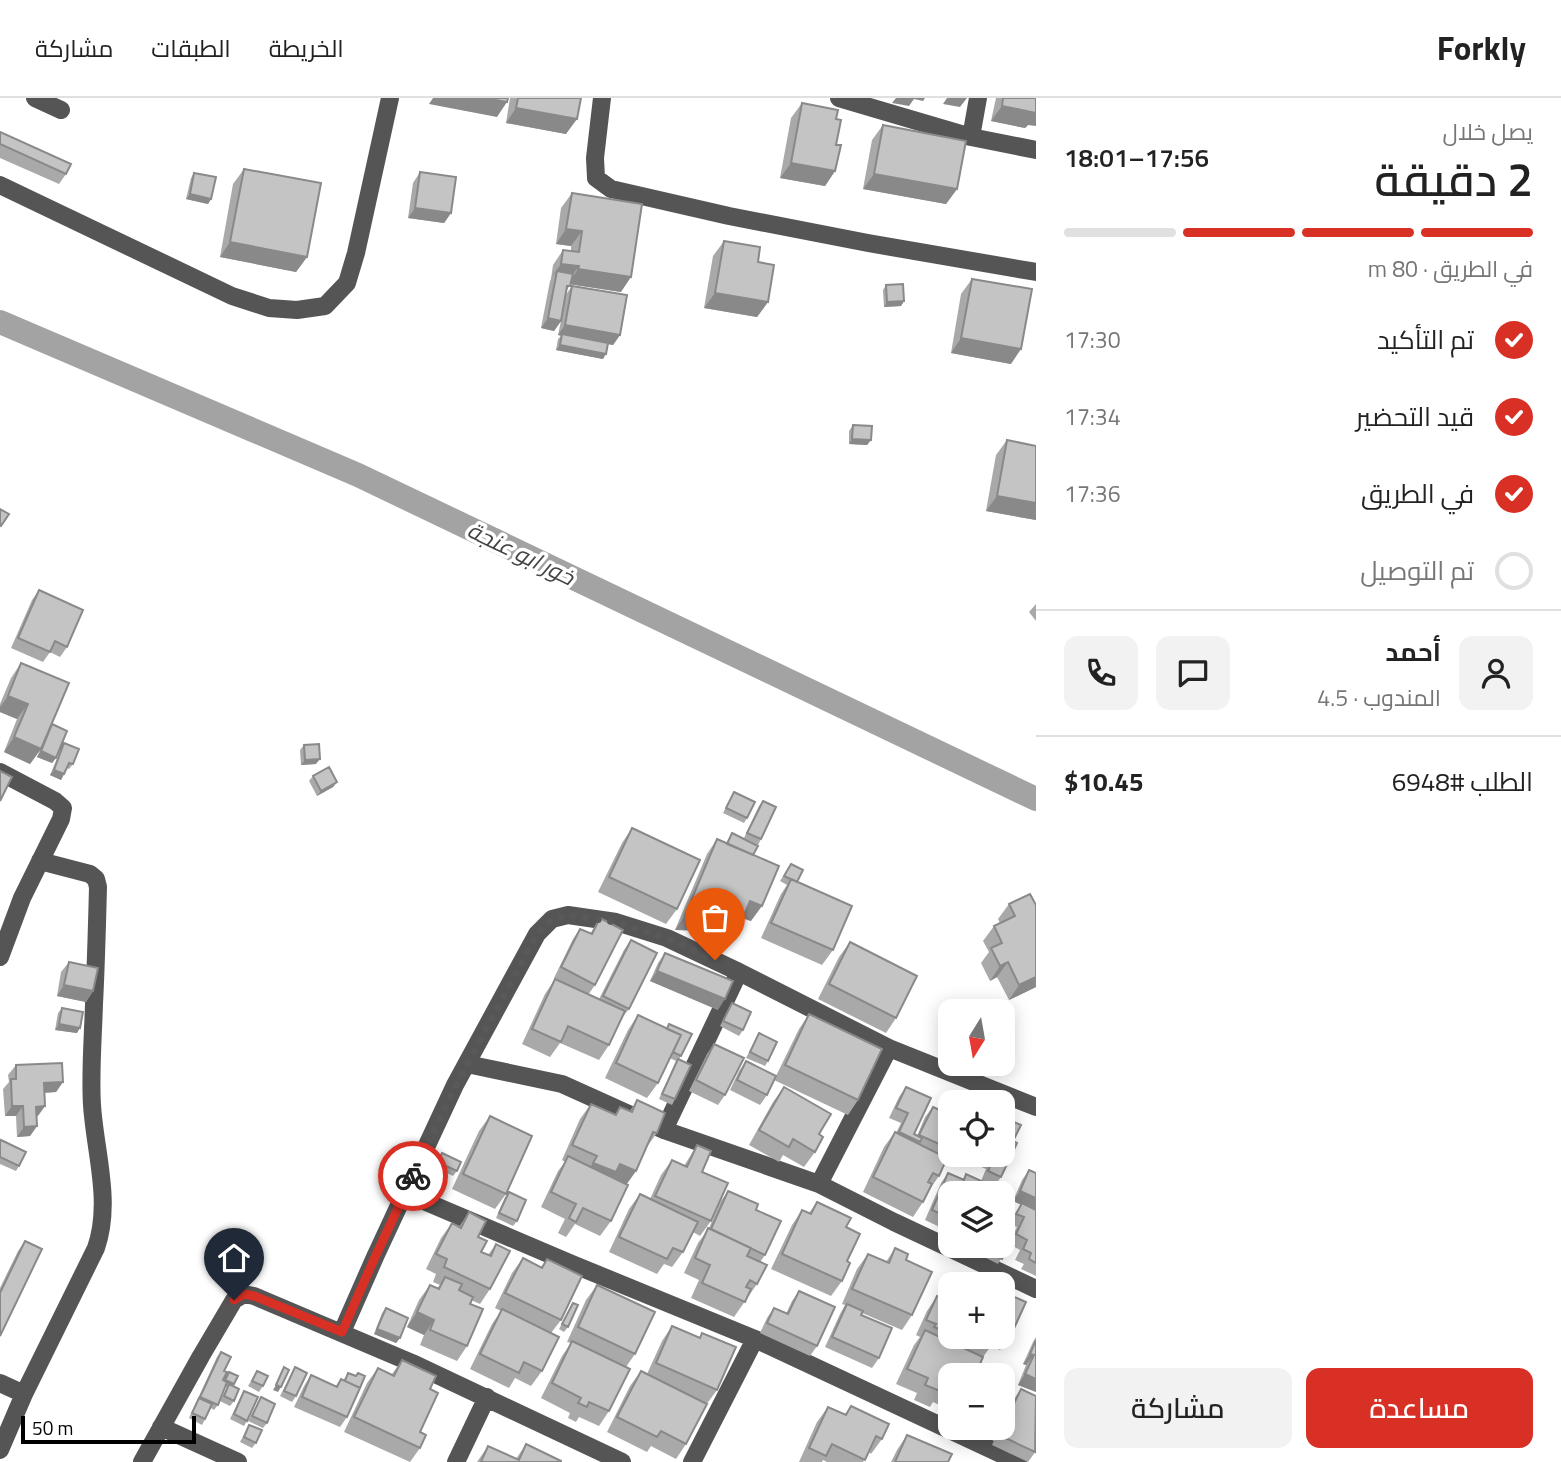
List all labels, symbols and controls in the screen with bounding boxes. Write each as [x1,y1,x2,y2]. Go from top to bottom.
text: Forkly [1437,23,1526,73]
text: مشاركة [35,30,113,66]
text: الطبقات [151,30,231,66]
text: الخريطة [269,30,344,66]
text: يصل خلال [1443,114,1533,149]
text: 17:56–18:01 [1064,138,1209,177]
text: 2 دقيقة [1375,144,1533,214]
text: في الطريق · 80 m [1368,251,1533,286]
text: تم التأكيد [1377,320,1474,359]
icon: check [1495,321,1533,359]
text: 17:30 [1064,322,1121,357]
text: قيد التحضير [1356,397,1474,436]
icon: check [1495,398,1533,436]
text: 17:34 [1064,399,1121,434]
text: في الطريق [1361,474,1474,513]
icon: check [1495,475,1533,513]
text: 17:36 [1064,476,1121,511]
water label: خور ابو عنجة [461,512,582,595]
text: تم التوصيل [1360,551,1474,590]
text: أحمد [1385,632,1441,671]
button: phone [1064,636,1138,710]
button: chat [1156,636,1230,710]
button: person [1459,636,1533,710]
text: المندوب · 4.5 [1317,680,1441,715]
text: $10.45 [1064,762,1143,801]
text: الطلب #6948 [1392,762,1533,801]
pin [685,888,745,960]
icon: bag [696,899,734,937]
north arrow [938,999,1015,1076]
map controls [938,999,1015,1440]
button: locate [938,1090,1015,1167]
courier [378,1141,448,1211]
icon: bike [394,1157,432,1195]
button: layers [938,1181,1015,1258]
pin [204,1228,264,1300]
icon: home [215,1239,253,1277]
button: + [938,1272,1015,1349]
button: − [938,1363,1015,1440]
button: مشاركة [1064,1368,1292,1448]
button: مساعدة [1306,1368,1533,1448]
scale bar [21,1413,196,1445]
text: 50 m [32,1413,73,1442]

